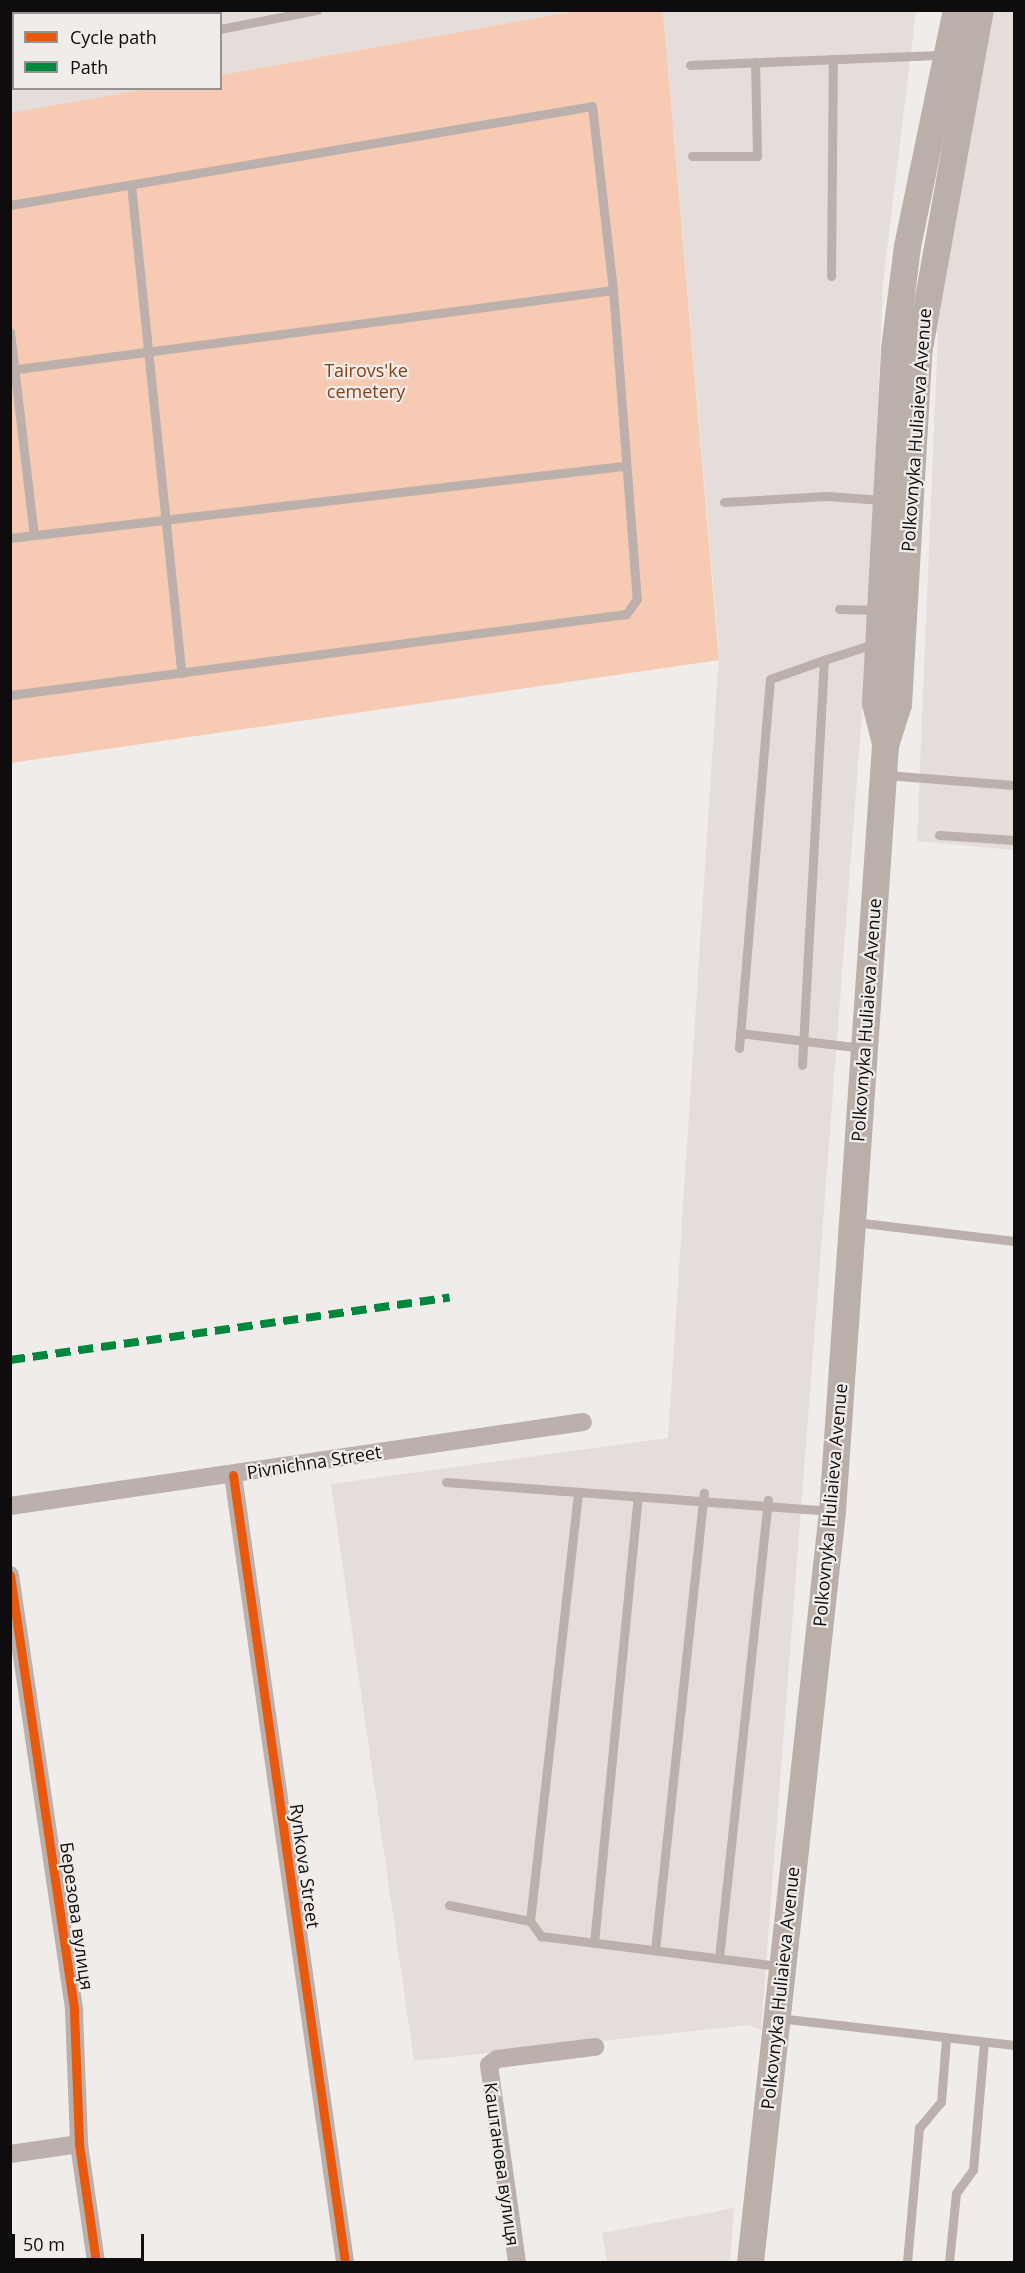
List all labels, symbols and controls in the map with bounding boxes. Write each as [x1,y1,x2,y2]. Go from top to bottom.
legend [12,12,222,90]
text: Cycle path [70,25,157,49]
text: Path [70,55,108,79]
street label: Polkovnyka Huliaieva Avenue [897,308,935,552]
park label: Tairovs'ke cemetery [324,360,408,403]
street label: Polkovnyka Huliaieva Avenue [847,898,885,1142]
street label: Polkovnyka Huliaieva Avenue [809,1382,851,1628]
street label: Pivnichna Street [245,1441,383,1483]
street label: Rynkova Street [286,1802,324,1930]
street label: Березова вулиця [56,1841,98,1991]
street label: Polkovnyka Huliaieva Avenue [757,1866,803,2110]
street label: Каштанова вулиця [480,2081,524,2247]
scale bar [15,2222,147,2260]
text: 50 m [23,2232,65,2256]

